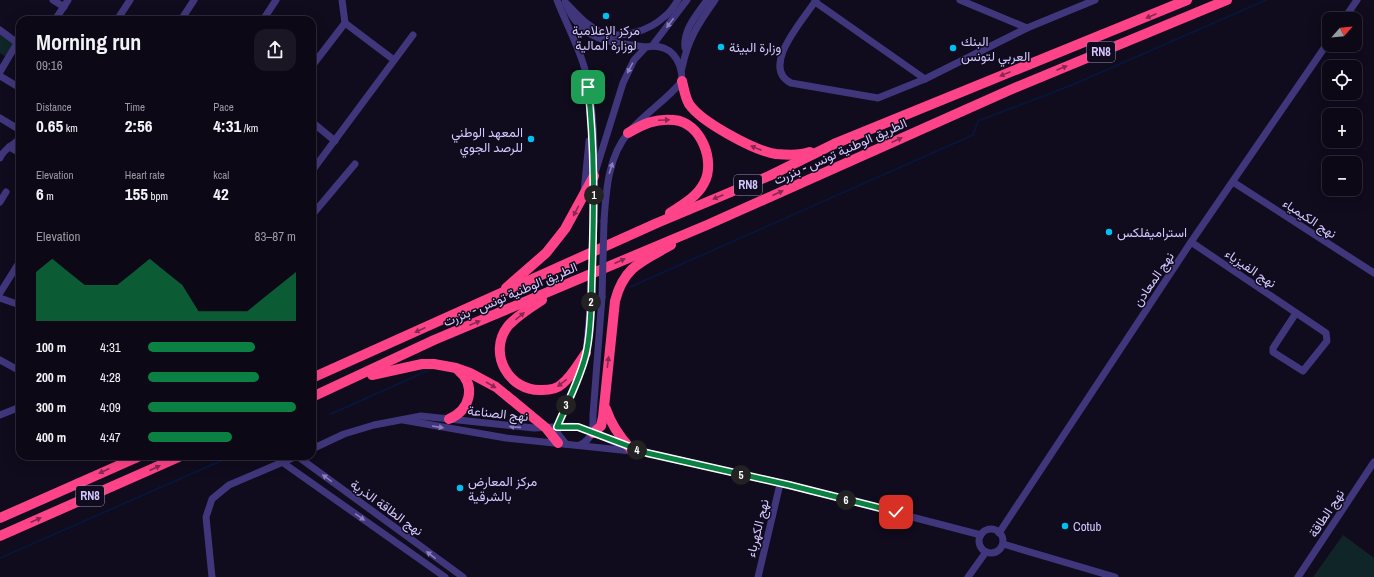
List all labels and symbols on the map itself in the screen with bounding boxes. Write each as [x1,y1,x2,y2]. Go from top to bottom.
marker: مركز الإعلامية لوزارة المالية [601,11,611,21]
north arrow [1322,12,1362,52]
one-way arrow [1145,13,1157,19]
one-way arrow [666,18,674,29]
place label: مركز الإعلامية لوزارة المالية [572,22,640,54]
place label: البنك العربي لتونس [961,33,1030,67]
place label: وزارة البيئة [729,39,781,56]
marker: وزارة البيئة [716,42,726,52]
road number: RN8 [1087,42,1115,62]
marker: البنك العربي لتونس [948,43,958,53]
one-way arrow [627,63,633,74]
one-way arrow [1056,65,1068,72]
pin [571,70,605,104]
one-way arrow [998,72,1010,78]
street label: الطريق الوطنية تونس - بنزرت [771,114,910,189]
one-way arrow [658,117,671,123]
place label: المعهد الوطني للرصد الجوي [451,124,523,158]
marker: المعهد الوطني للرصد الجوي [526,134,536,144]
one-way arrow [891,137,903,143]
one-way arrow [750,144,762,150]
one-way arrow [608,162,614,174]
road number: RN8 [734,175,762,195]
pin: 1 [584,185,604,205]
one-way arrow [773,190,784,196]
one-way arrow [712,194,724,201]
street label: نهج الكيمياء [1279,195,1340,243]
one-way arrow [573,205,580,217]
place label: استراميفلكس [1117,224,1187,241]
marker: استراميفلكس [1104,227,1114,237]
street label: نهج الفيزياء [1221,245,1280,293]
street label: نهج المعادن [1129,249,1179,310]
street label: الطريق الوطنية تونس - بنزرت [440,258,580,330]
one-way arrow [615,258,626,264]
pin: 2 [581,292,601,312]
one-way arrow [515,311,526,320]
one-way arrow [469,320,480,326]
one-way arrow [414,326,426,333]
one-way arrow [605,356,611,368]
one-way arrow [557,379,568,387]
one-way arrow [486,382,497,389]
pin: 3 [556,395,576,415]
street label: نهج الصناعة [466,402,530,426]
one-way arrow [509,423,521,430]
one-way arrow [432,424,444,430]
pin: 4 [627,440,647,460]
one-way arrow [149,465,160,471]
pin: 5 [731,465,751,485]
one-way arrow [98,468,110,475]
place label: مركز المعارض بالشرقية [468,473,537,505]
one-way arrow [321,474,332,482]
street label: نهج الطاقة الذرية [346,475,427,540]
marker: مركز المعارض بالشرقية [455,483,465,493]
road number: RN8 [76,486,104,506]
street label: نهج الطاقة [1305,486,1349,541]
pin: 6 [836,490,856,510]
pin [879,495,913,529]
street label: نهج الكهرباء [742,497,774,559]
one-way arrow [355,513,365,521]
one-way arrow [30,517,41,523]
place label: Cotub [1073,518,1102,535]
marker: Cotub [1060,521,1070,531]
one-way arrow [426,551,437,559]

